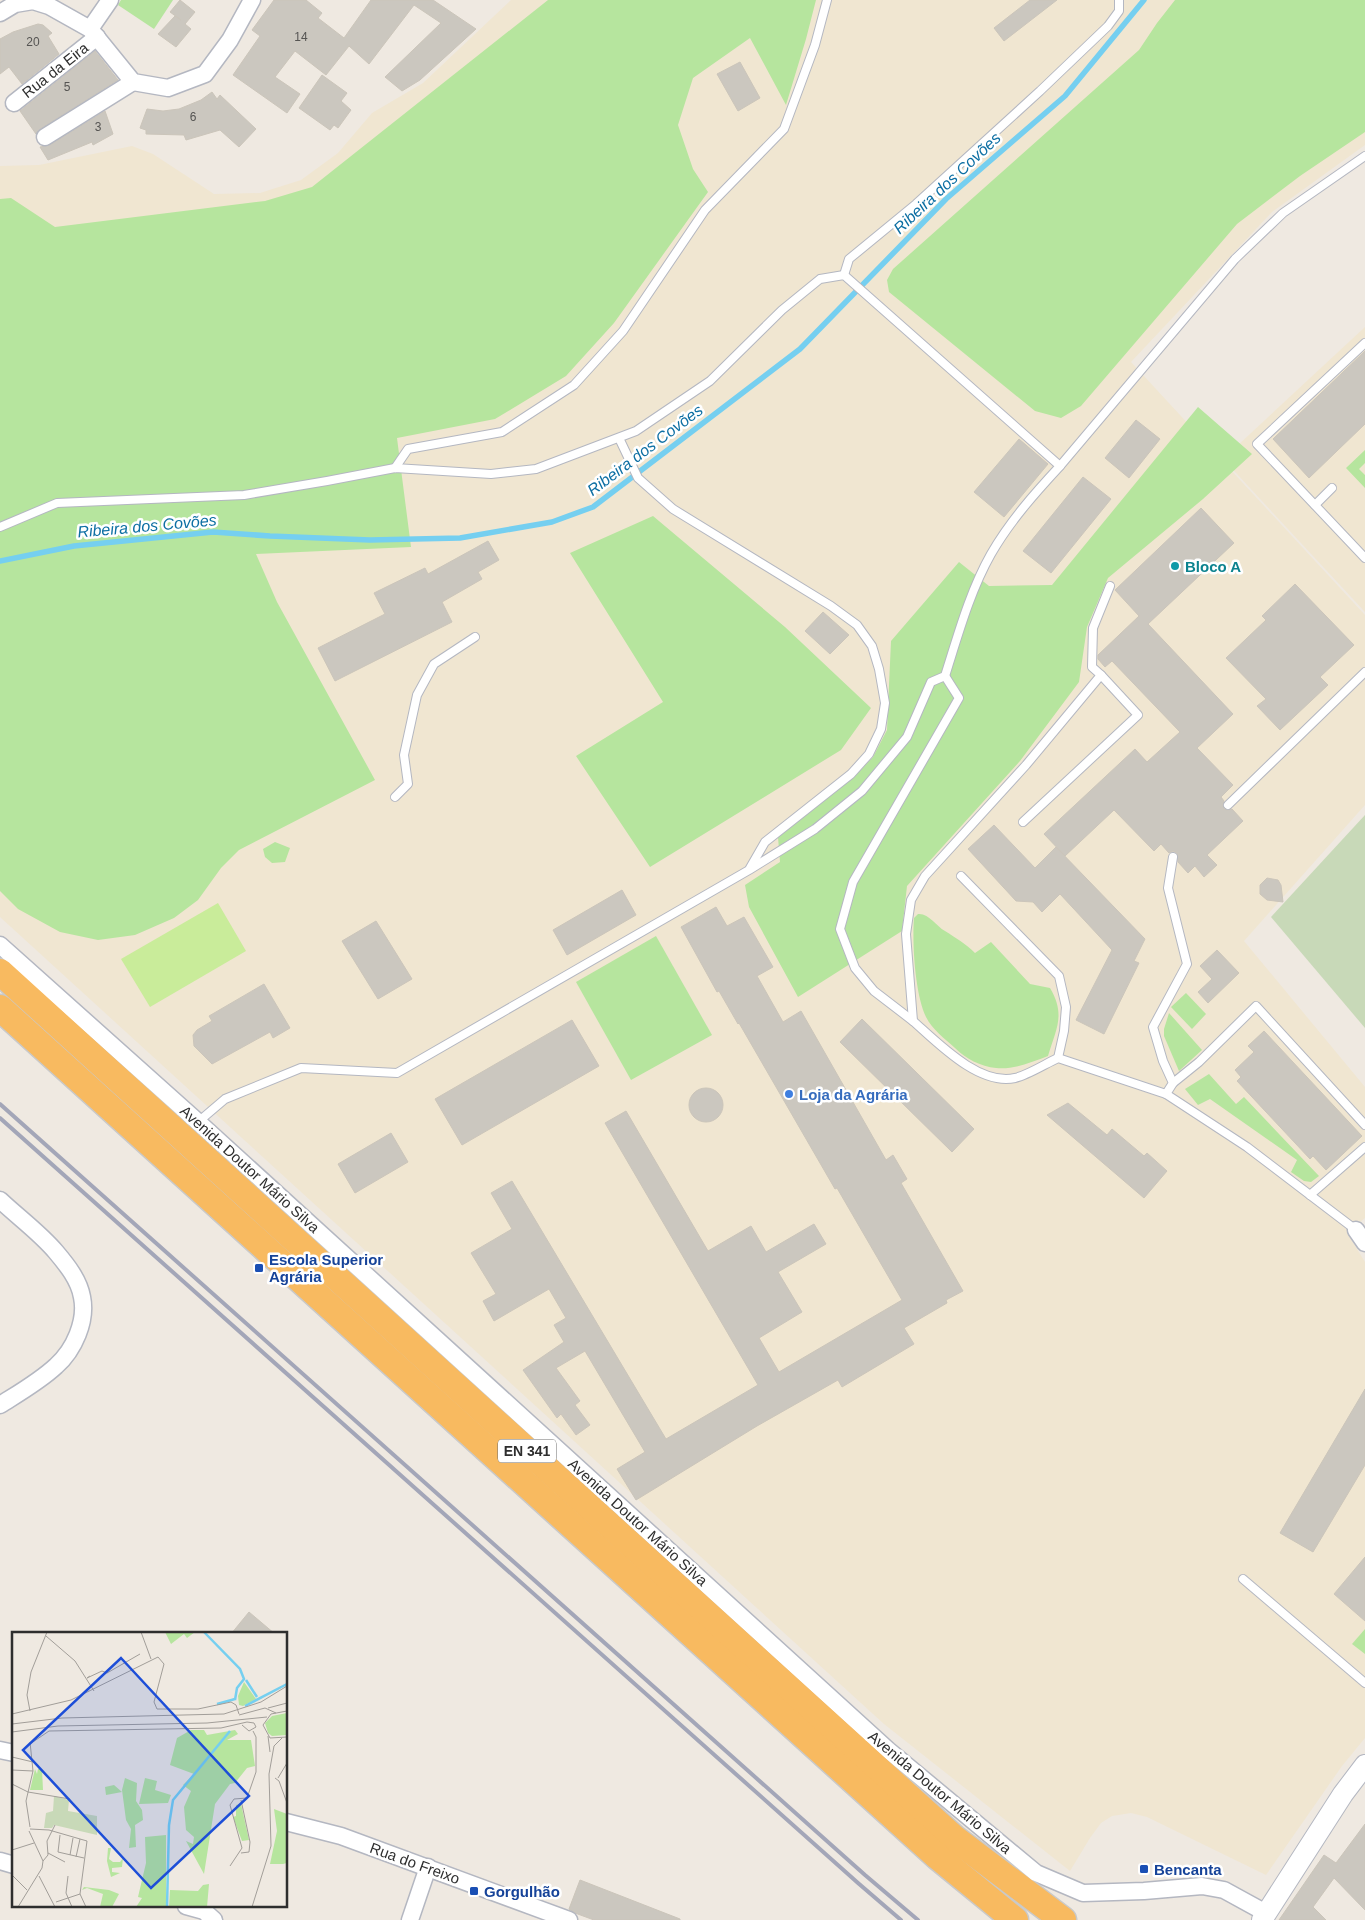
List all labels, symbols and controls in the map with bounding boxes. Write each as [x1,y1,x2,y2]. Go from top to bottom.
house number: 14 [294,30,308,44]
house number: 20 [26,35,40,49]
street label: Rua da Eira [19,39,92,101]
house number: 5 [64,80,71,94]
house number: 6 [190,110,197,124]
house number: 3 [95,120,102,134]
water label: Ribeira dos Covões [890,129,1004,237]
water label: Ribeira dos Covões [584,401,706,499]
water label: Ribeira dos Covões [77,511,217,541]
place label: Bloco A [1185,558,1241,575]
marker: Bloco A [1169,560,1181,572]
place label: Loja da Agrária [799,1086,908,1103]
marker: Loja da Agrária [783,1088,795,1100]
street label: Avenida Doutor Mário Silva [177,1102,324,1236]
place label: Escola Superior Agrária [269,1251,383,1285]
marker: Escola Superior Agrária [253,1262,265,1274]
road number: EN 341 [498,1440,556,1462]
street label: Avenida Doutor Mário Silva [565,1455,712,1589]
inset map [12,1632,288,1908]
street label: Avenida Doutor Mário Silva [865,1727,1015,1857]
street label: Rua do Freixo [368,1839,462,1887]
place label: Bencanta [1154,1861,1222,1878]
marker: Bencanta [1138,1863,1150,1875]
place label: Gorgulhão [484,1883,560,1900]
marker: Gorgulhão [468,1885,480,1897]

